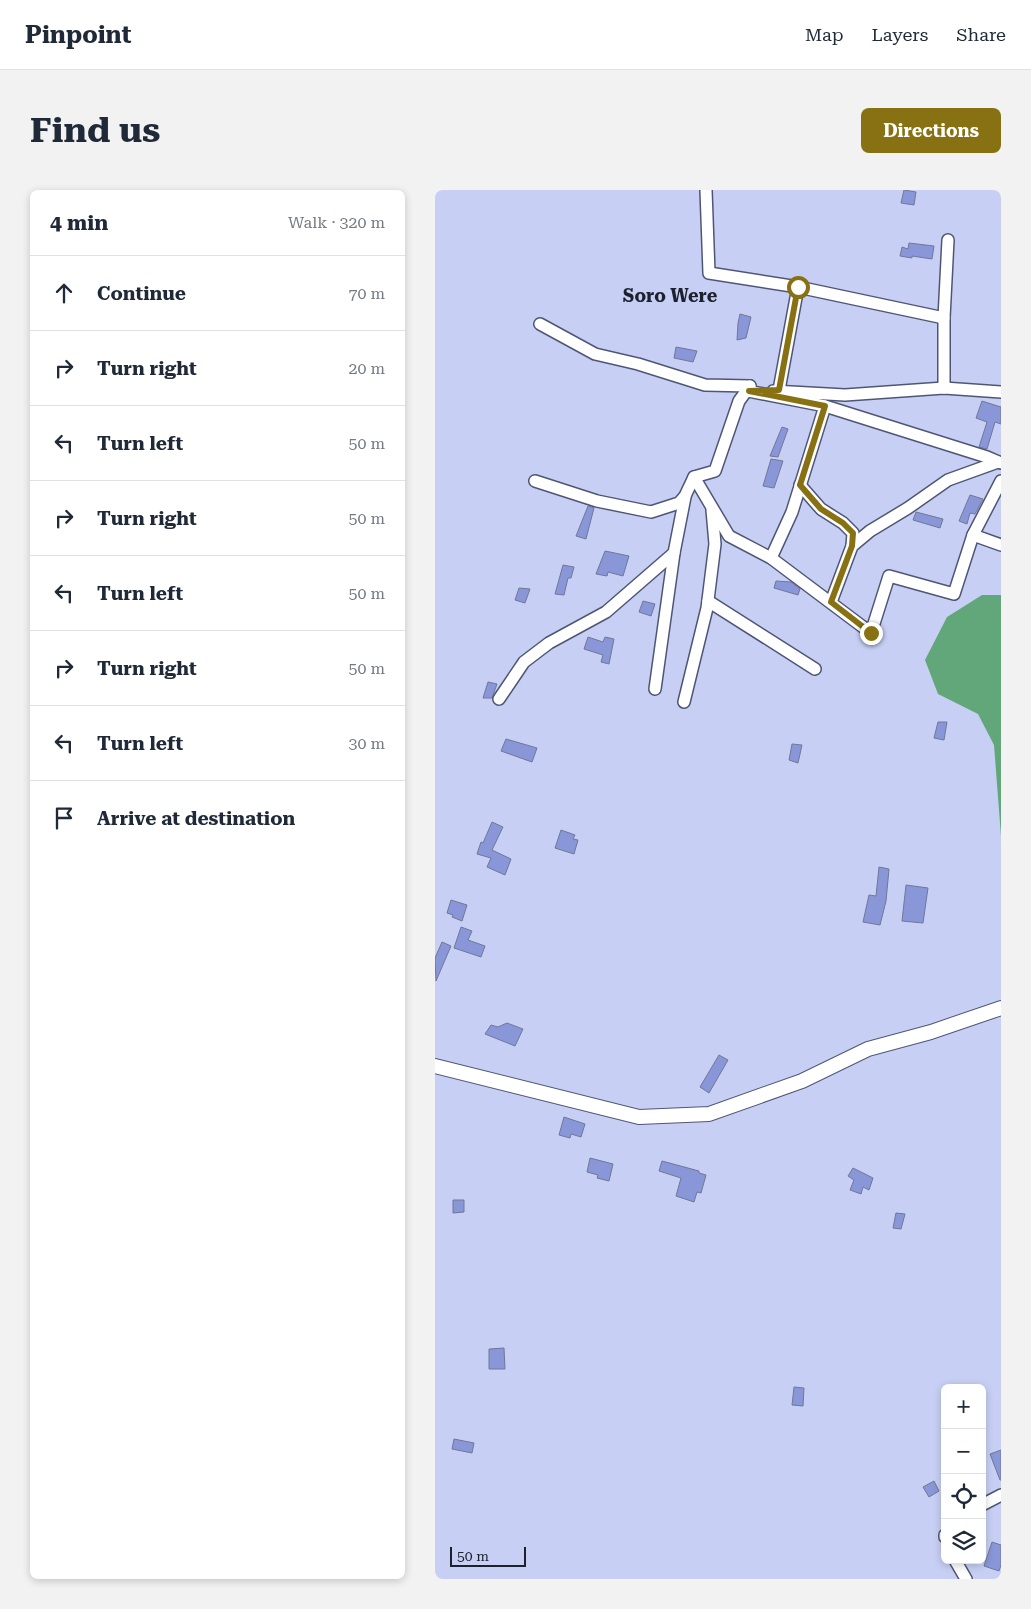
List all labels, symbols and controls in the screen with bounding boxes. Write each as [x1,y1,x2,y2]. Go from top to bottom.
text: Pinpoint [25,21,131,49]
text: Map [805,24,844,45]
text: Layers [872,24,928,45]
text: Share [956,24,1006,45]
button: Directions [861,108,1001,153]
text: Find us [30,110,160,151]
text: 4 min [50,211,108,235]
text: Walk · 320 m [288,213,385,232]
route start [787,276,810,299]
icon: ahead [50,279,78,307]
text: Continue [97,282,186,305]
text: 70 m [348,284,385,303]
district label: Soro Were [623,285,718,306]
icon: right [50,354,78,382]
text: Turn right [97,357,197,380]
text: 20 m [348,359,385,378]
icon: left [50,429,78,457]
text: Turn left [97,432,183,455]
text: 50 m [348,434,385,453]
icon: right [50,504,78,532]
text: Turn right [97,507,197,530]
text: 50 m [348,509,385,528]
icon: left [50,579,78,607]
text: Turn left [97,582,183,605]
text: 50 m [348,584,385,603]
route end [860,622,883,645]
icon: right [50,654,78,682]
text: Turn right [97,657,197,680]
text: 50 m [348,659,385,678]
icon: left [50,729,78,757]
text: Turn left [97,732,183,755]
text: 30 m [348,734,385,753]
icon: arrive [50,804,78,832]
text: Arrive at destination [97,807,295,830]
map controls [941,1384,986,1564]
button: + [941,1384,986,1429]
button: − [941,1429,986,1474]
button: locate [941,1474,986,1519]
button: layers [941,1519,986,1564]
scale bar [450,1544,526,1567]
text: 50 m [457,1548,489,1564]

